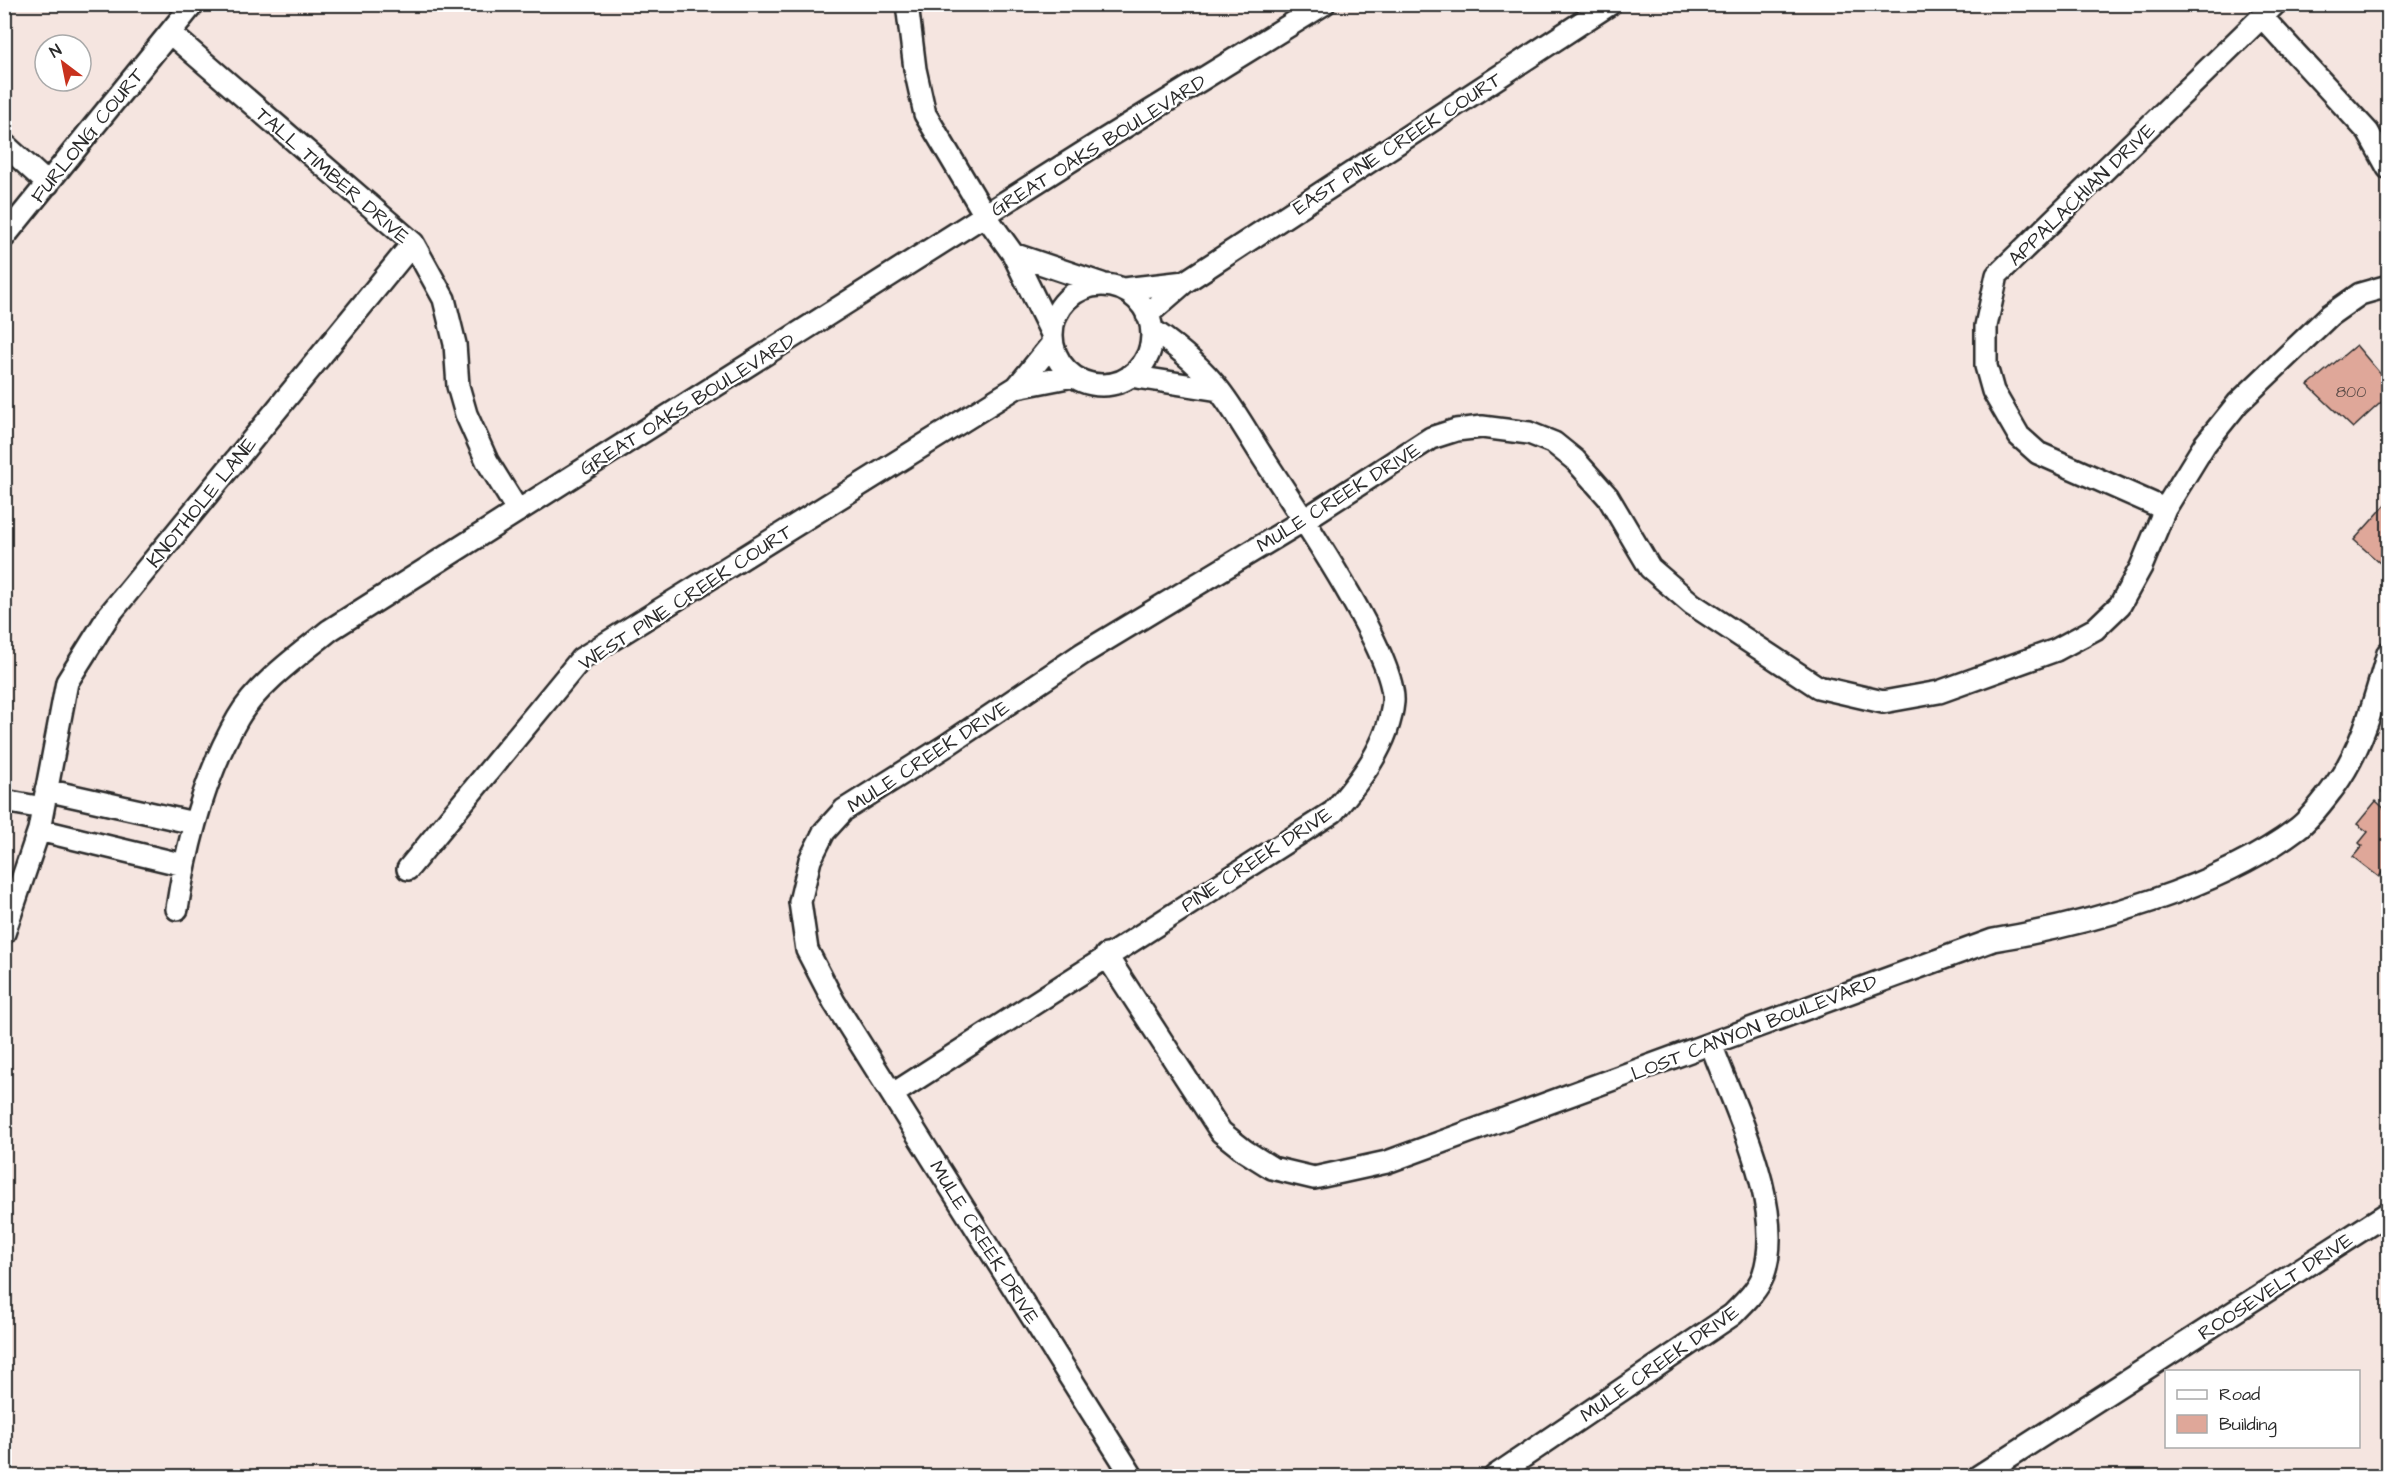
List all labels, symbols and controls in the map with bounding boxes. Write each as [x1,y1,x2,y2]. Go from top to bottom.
north arrow [33,33,93,93]
text: N [45,39,66,63]
street label: FURLONG COURT [25,62,151,209]
street label: EAST PINE CREEK COURT [1288,65,1508,222]
street label: GREAT OAKS BOULEVARD [985,68,1212,224]
street label: TALL TIMBER DRIVE [249,101,416,251]
street label: APPALACHIAN DRIVE [2002,117,2162,273]
street label: GREAT OAKS BOULEVARD [574,327,801,483]
house number: 800 [2336,381,2366,403]
street label: KNOTHOLE LANE [140,431,263,574]
street label: MULE CREEK DRIVE [1251,436,1426,560]
street label: WEST PINE CREEK COURT [573,518,798,678]
street label: MULE CREEK DRIVE [842,694,1015,820]
street label: PINE CREEK DRIVE [1176,800,1338,919]
street label: LOST CANYON BOULEVARD [1627,968,1882,1088]
street label: MULE CREEK DRIVE [922,1155,1046,1330]
street label: ROOSEVELT DRIVE [2193,1226,2358,1347]
street label: MULE CREEK DRIVE [1574,1298,1745,1429]
legend [2165,1370,2360,1448]
text: Road [2219,1382,2260,1407]
text: Building [2219,1412,2277,1438]

